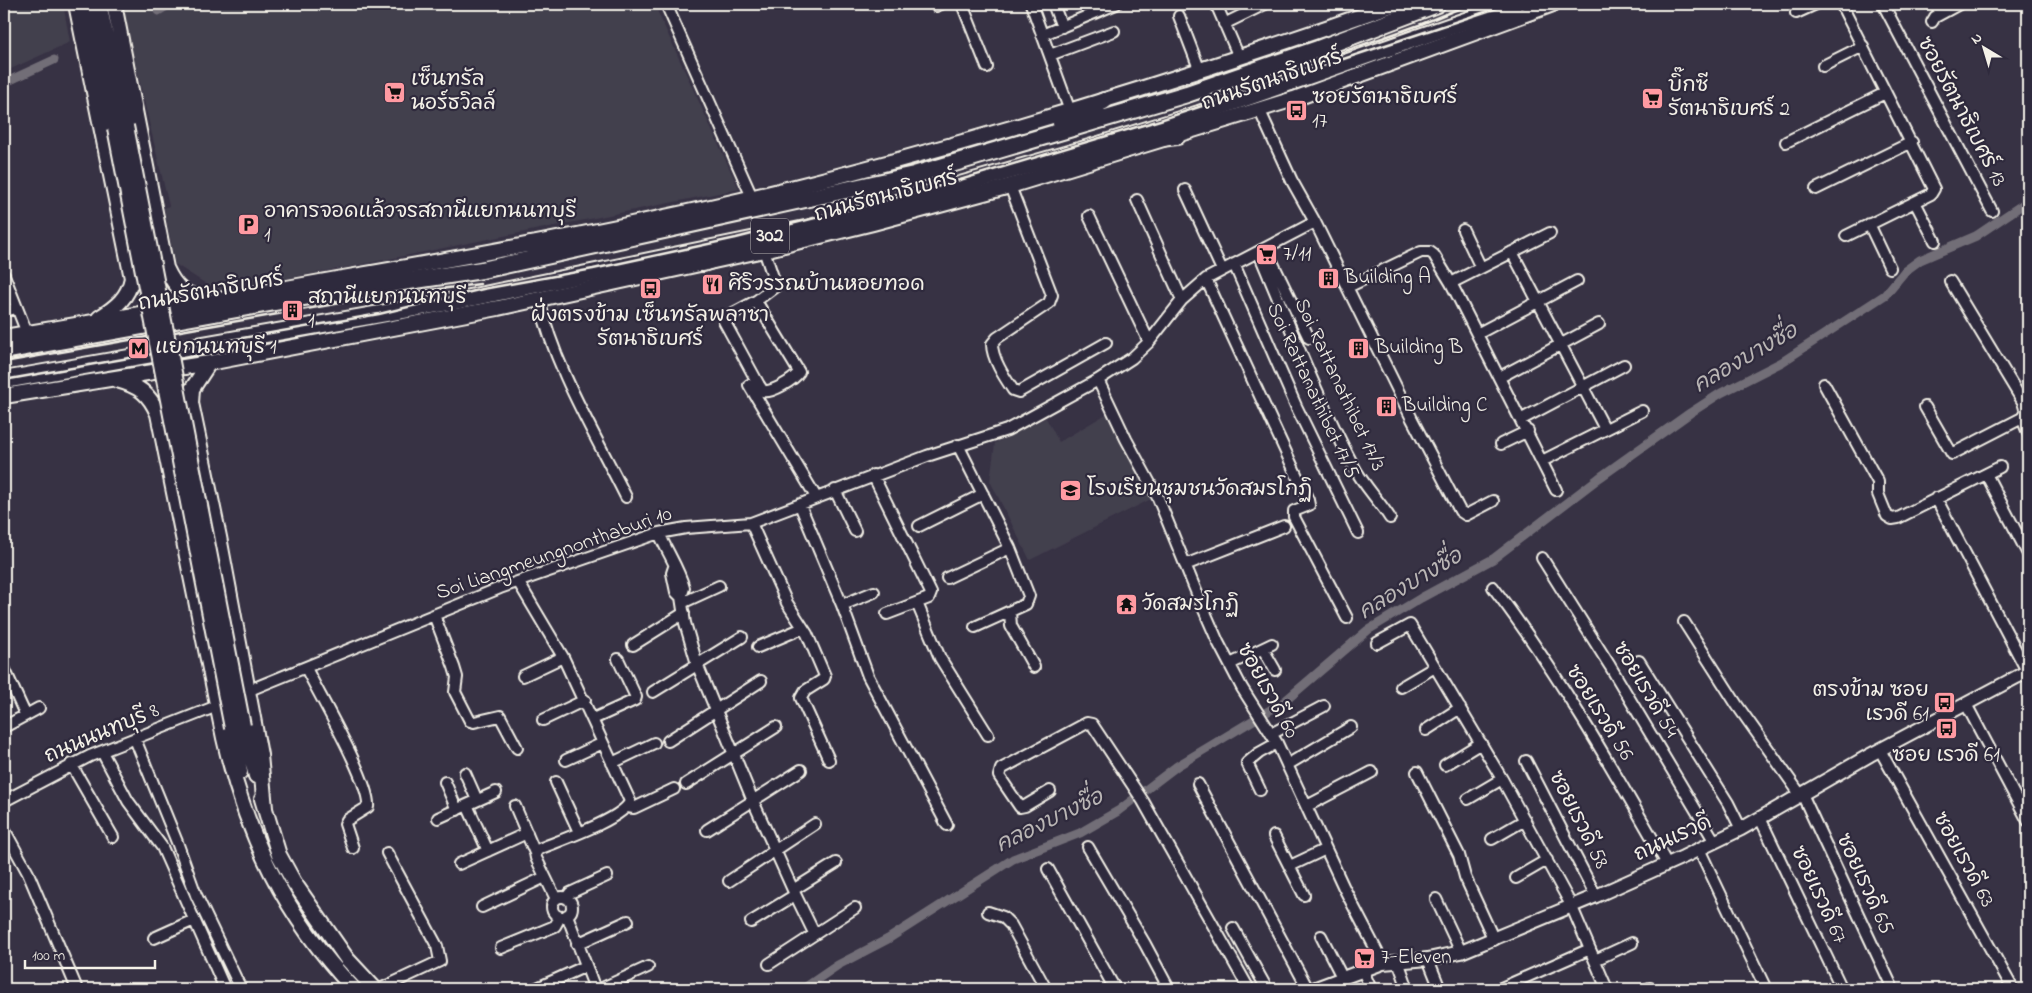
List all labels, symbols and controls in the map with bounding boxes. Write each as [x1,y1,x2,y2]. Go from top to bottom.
north arrow [1960,22,2010,72]
text: N [1967,28,1987,50]
street label: ซอยรัตนาธิเบศร์ 13 [1909,32,2013,192]
street label: ถนนรัตนาธิเบศร์ [1197,43,1347,119]
place label: เซ็นทรัล นอร์ธวิลล์ [411,65,496,119]
place label: บิ๊กซี รัตนาธิเบศร์ 2 [1668,66,1790,125]
supermarket icon: เซ็นทรัล นอร์ธวิลล์ [383,80,407,104]
place label: ซอยรัตนาธิเบศร์ 17 [1312,83,1457,137]
supermarket icon: บิ๊กซี รัตนาธิเบศร์ 2 [1640,86,1664,110]
bus stop icon: ซอยรัตนาธิเบศร์ 17 [1284,98,1308,122]
street label: ถนนรัตนาธิเบศร์ [811,163,961,231]
place label: อาคารจอดแล้วจรสถานีแยกนนทบุรี 1 [264,197,576,251]
parking icon: อาคารจอดแล้วจรสถานีแยกนนทบุรี 1 [236,212,260,236]
road number: 302 [751,218,789,254]
place label: 7/11 [1283,240,1312,270]
supermarket icon: 7/11 [1255,243,1279,267]
place label: Building A [1343,263,1431,295]
street label: ถนนรัตนาธิเบศร์ [136,264,286,320]
building icon: Building A [1316,266,1340,290]
place label: ศิริวรรณบ้านหอยทอด [728,270,925,300]
restaurant icon: ศิริวรรณบ้านหอยทอด [700,273,724,297]
bus stop icon: ฝั่งตรงข้าม เซ็นทรัลพลาซา รัตนาธิเบศร์ [638,277,662,301]
place label: สถานีแยกนนทบุรี 1 [308,283,466,337]
street label: Soi Rattanathibet 17/3 [1286,294,1392,476]
place label: ฝั่งตรงข้าม เซ็นทรัลพลาซา รัตนาธิเบศร์ [531,297,769,355]
building icon: สถานีแยกนนทบุรี 1 [280,298,304,322]
street label: Soi Rattanathibet 17/5 [1258,298,1366,484]
water label: คลองบางซื่อ [1684,310,1805,402]
place label: แยกนนทบุรี 1 [155,333,277,363]
place label: Building B [1374,333,1463,365]
metro station icon: แยกนนทบุรี 1 [127,336,151,360]
building icon: Building B [1347,336,1371,360]
place label: Building C [1401,391,1488,423]
building icon: Building C [1374,394,1398,418]
place label: โรงเรียนชุมชนวัดสมรโกฏิ [1087,475,1312,505]
school or university icon: โรงเรียนชุมชนวัดสมรโกฏิ [1059,478,1083,502]
street label: Soi Liangmeungnonthaburi 10 [432,499,677,610]
water label: คลองบางซื่อ [1349,535,1470,629]
place label: วัดสมรโกฏิ [1142,590,1239,620]
temple icon: วัดสมรโกฏิ [1114,593,1138,617]
street label: ซอยเรวดี 54 [1604,636,1686,744]
street label: ซอยเรวดี 60 [1228,638,1306,744]
street label: ซอยเรวดี 56 [1558,659,1640,767]
place label: ตรงข้าม ซอย เรวดี 61 [1812,676,1929,730]
bus stop icon: ตรงข้าม ซอย เรวดี 61 [1933,691,1957,715]
street label: ถนนนนทบุรี 8 [40,696,164,772]
bus stop icon: ซอย เรวดี 61 [1934,717,1958,741]
place label: ซอย เรวดี 61 [1892,741,2000,771]
street label: ซอยเรวดี 58 [1540,766,1616,874]
water label: คลองบางซื่อ [988,775,1110,862]
street label: ซอยเรวดี 63 [1924,807,2002,913]
street label: ถนนเรวดี [1629,808,1717,870]
street label: ซอยเรวดี 65 [1828,829,1900,939]
street label: ซอยเรวดี 67 [1782,841,1854,949]
scale bar [25,938,155,970]
place label: 7-Eleven [1381,943,1452,973]
text: 100 m [32,945,65,967]
supermarket icon: 7-Eleven [1353,946,1377,970]

